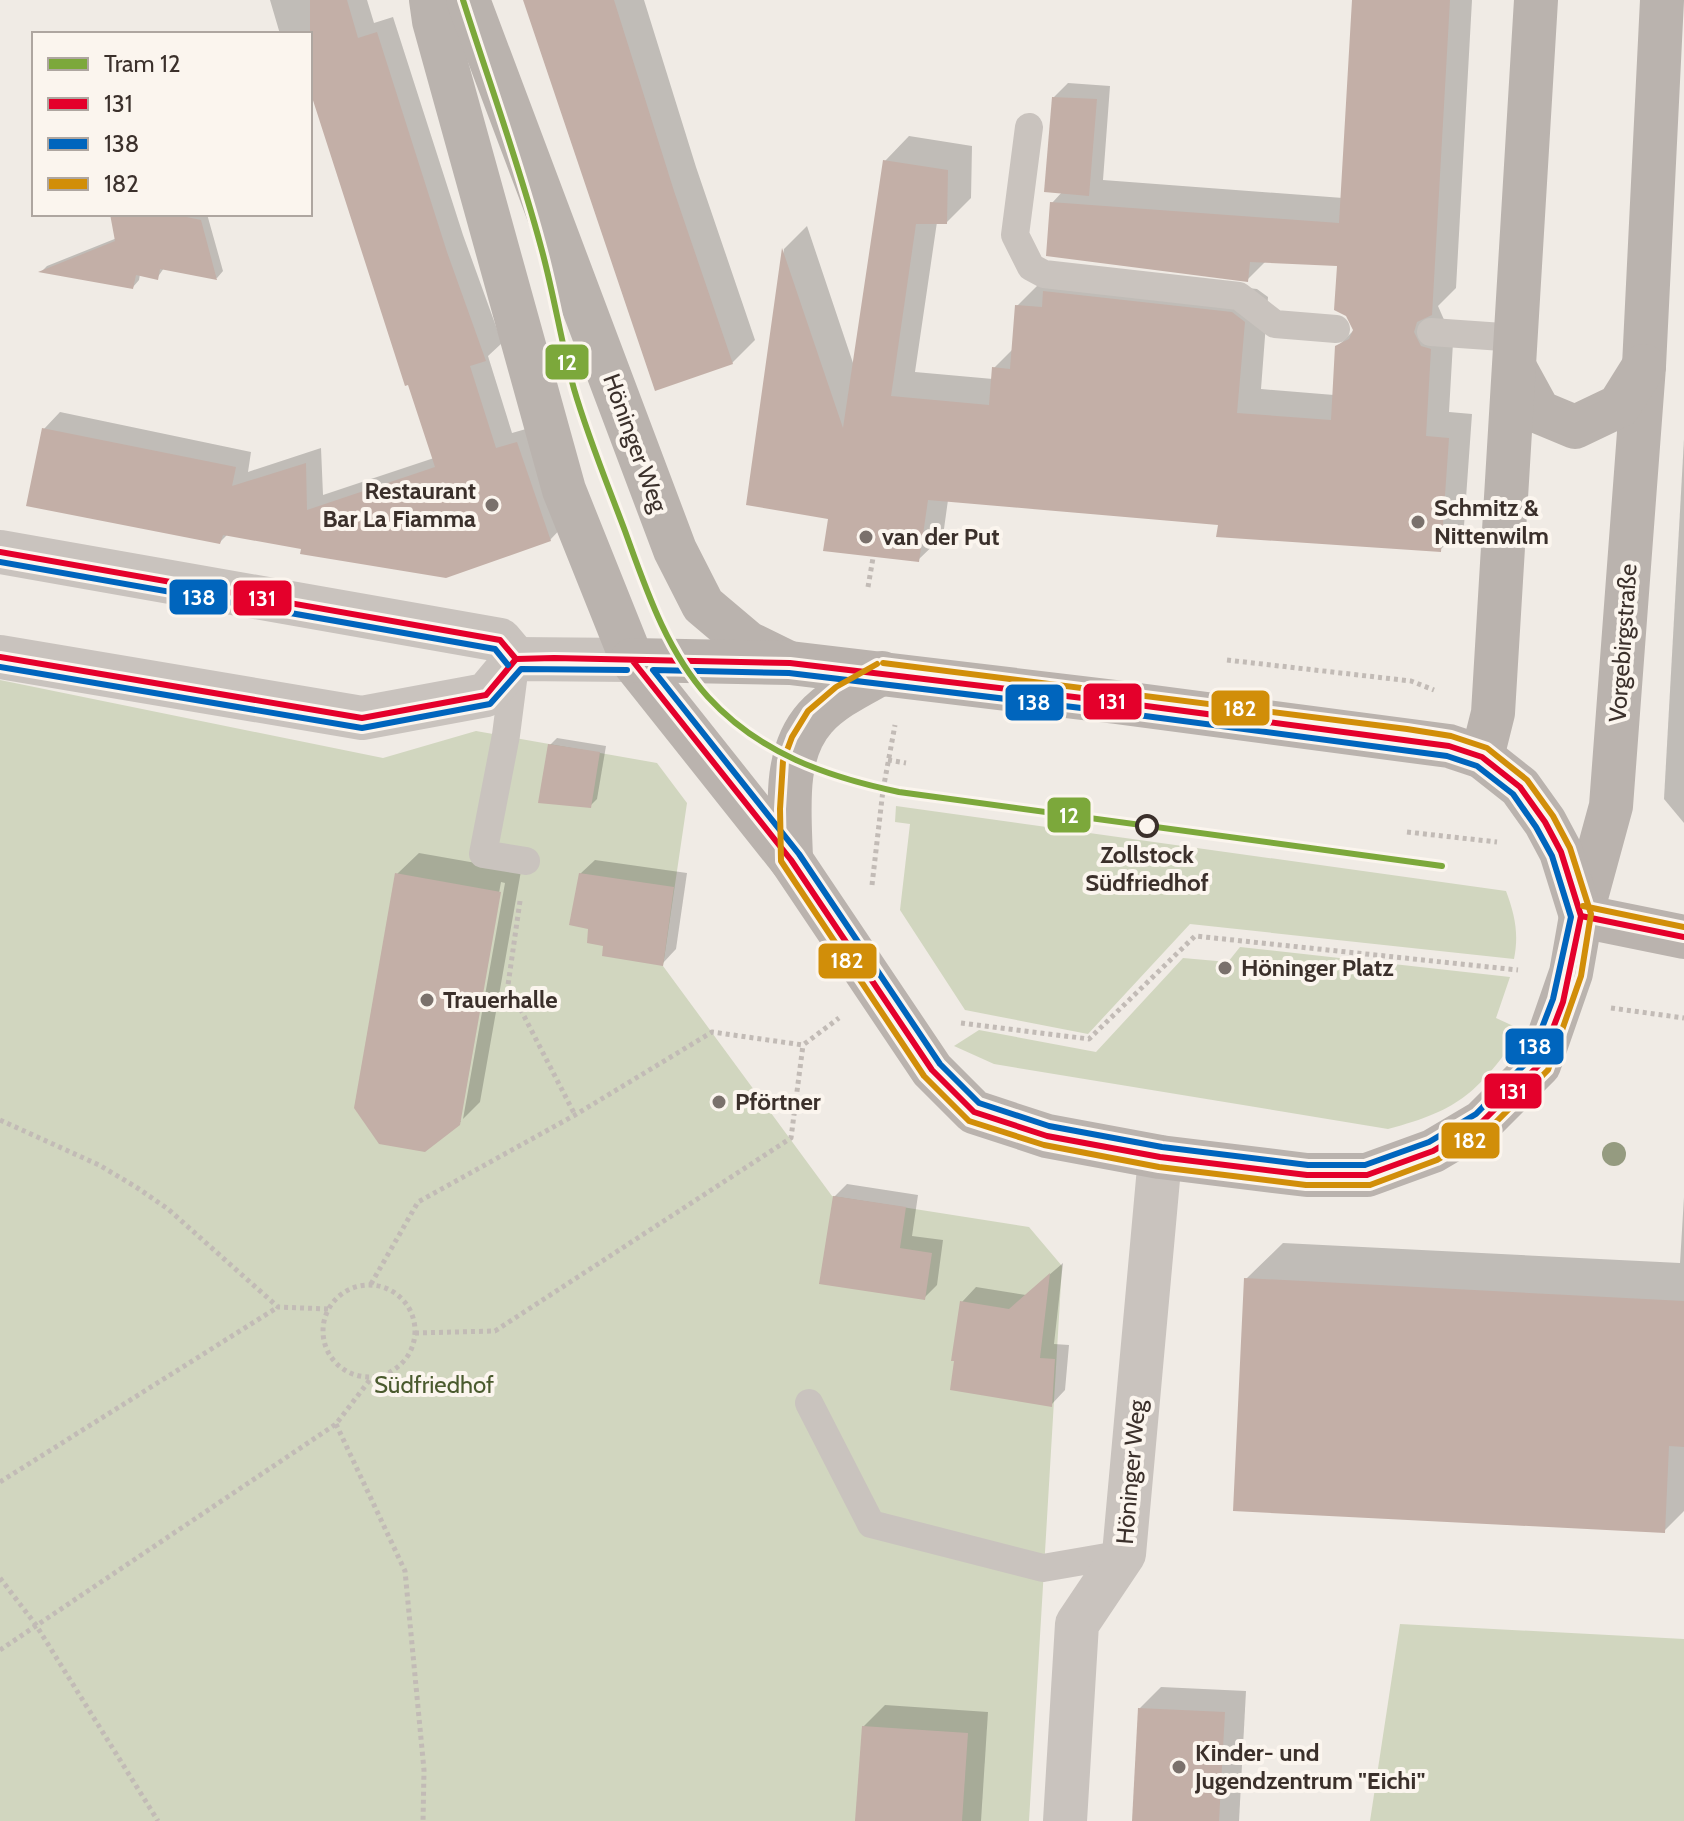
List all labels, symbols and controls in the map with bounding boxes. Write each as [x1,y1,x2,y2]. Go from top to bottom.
legend [32,32,312,216]
text: Tram 12 [104,49,180,78]
text: 131 [104,89,133,118]
text: 138 [104,129,139,158]
text: 182 [104,169,139,198]
line badge: 12 [544,343,590,381]
text: 12 [557,349,577,376]
street label: Höninger Weg [597,370,674,517]
place label: Restaurant Bar La Fiamma [323,476,476,533]
place label: Schmitz & Nittenwilm [1434,493,1549,550]
marker: Restaurant Bar La Fiamma [483,496,501,514]
marker: Schmitz & Nittenwilm [1409,513,1427,531]
place label: van der Put [882,522,999,551]
marker: van der Put [857,528,875,546]
street label: Vorgebirgstraße [1602,563,1643,723]
line badge: 138 [168,578,229,616]
line badge: 131 [232,579,293,617]
text: 138 [182,584,216,611]
text: 131 [248,585,276,612]
line badge: 131 [1082,682,1143,721]
line badge: 138 [1004,683,1065,722]
text: 131 [1098,688,1126,715]
text: 138 [1017,689,1051,716]
line badge: 182 [1210,689,1271,727]
text: 182 [1223,695,1257,722]
line badge: 12 [1046,796,1092,834]
text: 12 [1059,802,1079,829]
marker: Zollstock Südfriedhof [1136,815,1158,837]
place label: Zollstock Südfriedhof [1085,840,1209,897]
line badge: 182 [817,942,878,980]
text: 182 [830,947,864,974]
place label: Höninger Platz [1241,953,1394,982]
marker: Höninger Platz [1216,959,1234,977]
place label: Trauerhalle [443,985,558,1014]
marker: Trauerhalle [418,991,436,1009]
line badge: 138 [1504,1027,1565,1066]
text: 138 [1518,1033,1552,1060]
line badge: 131 [1483,1072,1543,1110]
text: 131 [1499,1078,1527,1105]
place label: Pförtner [735,1087,821,1116]
marker: Pförtner [710,1093,728,1111]
line badge: 182 [1440,1121,1501,1160]
text: 182 [1453,1127,1487,1154]
park label: Südfriedhof [374,1370,494,1399]
street label: Höninger Weg [1110,1397,1151,1545]
place label: Kinder- und Jugendzentrum "Eichi" [1194,1738,1425,1795]
marker: Kinder- und Jugendzentrum "Eichi" [1170,1758,1188,1776]

